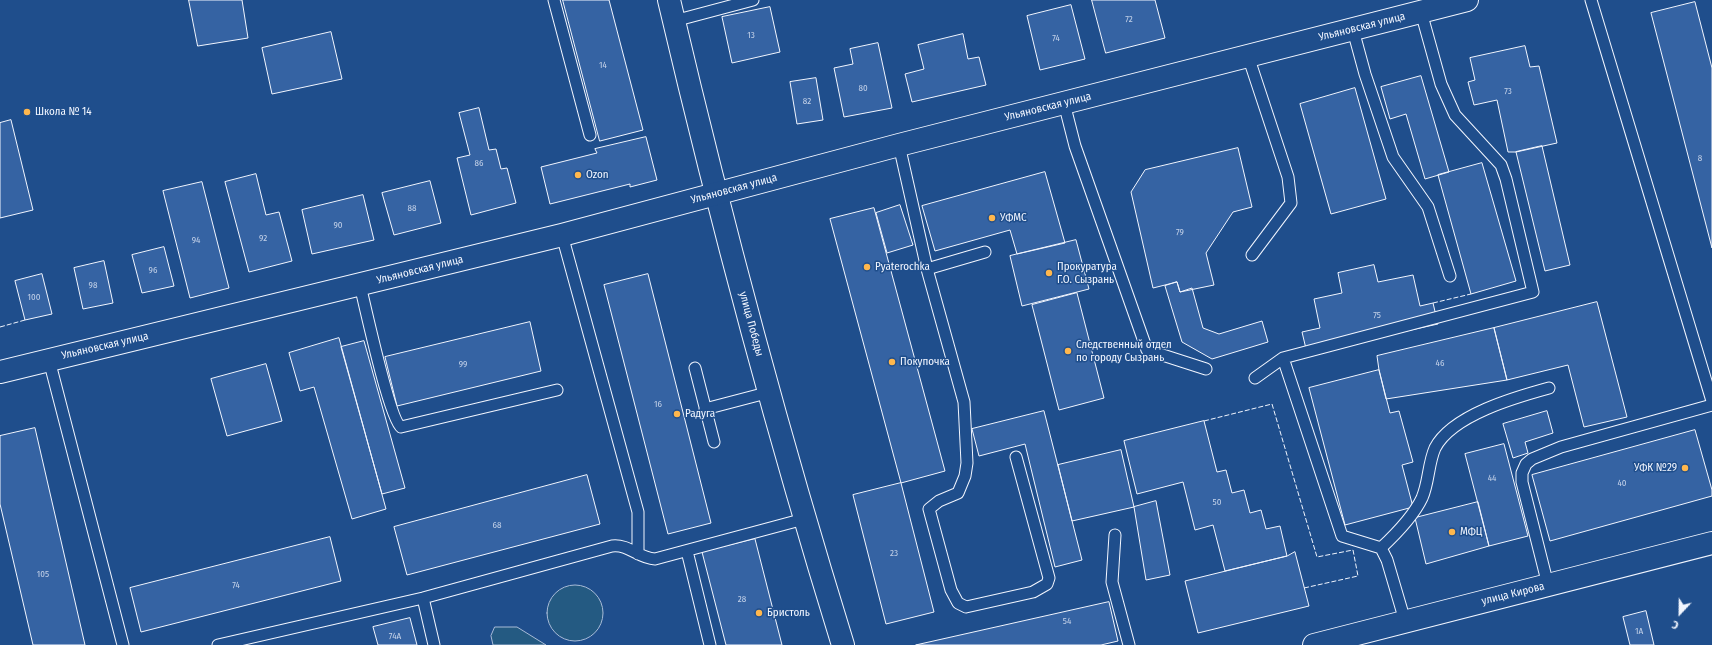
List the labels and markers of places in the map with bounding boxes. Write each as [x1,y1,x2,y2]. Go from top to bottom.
place label: Школа № 14 [35,105,92,119]
marker: Школа № 14 [22,107,32,117]
place label: Ozon [586,168,609,182]
marker: Ozon [573,170,583,180]
place label: УФМС [1000,211,1027,225]
marker: УФМС [987,213,997,223]
place label: Pyaterochka [875,260,930,274]
place label: Прокуратура Г.О. Сызрань [1057,260,1117,286]
marker: Pyaterochka [862,262,872,272]
marker: Прокуратура Г.О. Сызрань [1044,268,1054,278]
place label: Следственный отдел по городу Сызрань [1076,338,1172,364]
marker: Следственный отдел по городу Сызрань [1063,346,1073,356]
place label: Покупочка [900,355,950,369]
marker: Покупочка [887,357,897,367]
place label: Радуга [685,407,715,421]
marker: Радуга [672,409,682,419]
place label: УФК №29 [1634,461,1677,475]
marker: УФК №29 [1680,463,1690,473]
place label: МФЦ [1460,525,1482,539]
marker: МФЦ [1447,527,1457,537]
place label: Бристоль [767,606,810,620]
marker: Бристоль [754,608,764,618]

